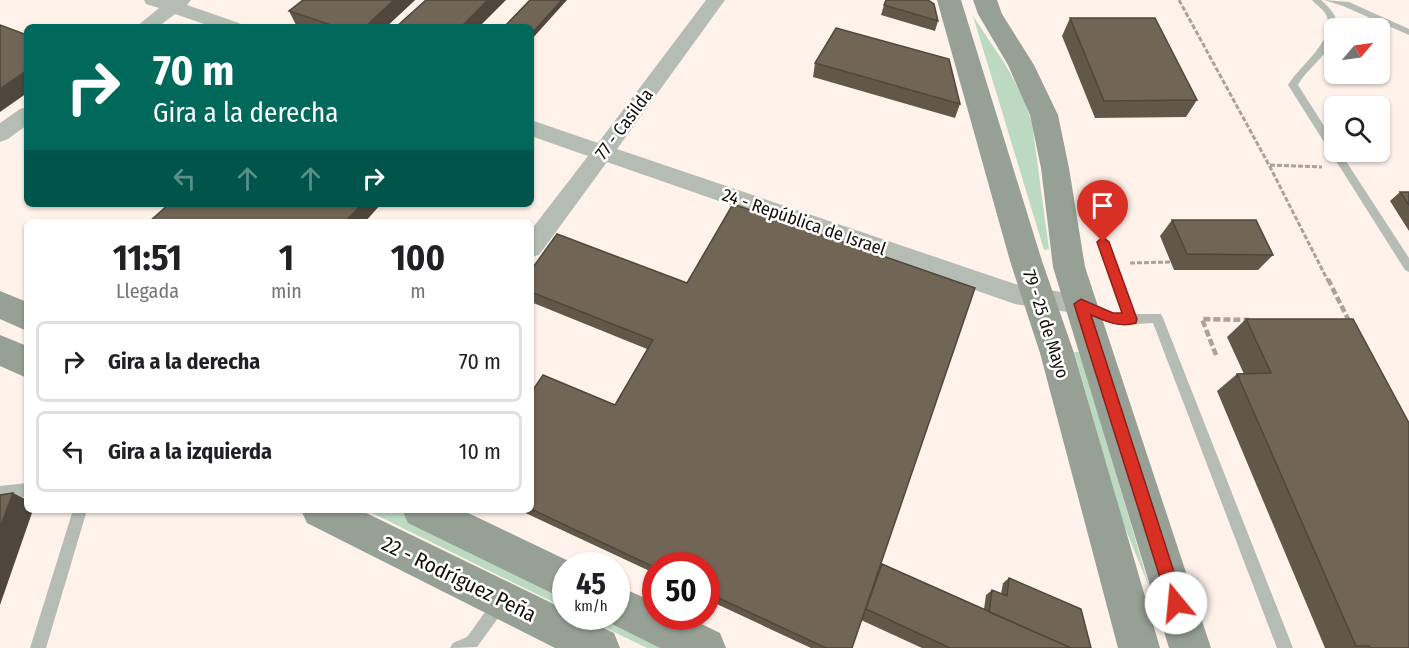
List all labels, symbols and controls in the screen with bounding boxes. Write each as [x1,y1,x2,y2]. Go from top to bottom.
north arrow [1324,18,1390,84]
map controls [1324,18,1390,162]
text: 70 m [153,46,234,96]
icon: right [54,48,132,126]
street label: 77 - Casilda [590,84,658,164]
button: search [1324,96,1390,162]
text: Gira a la derecha [153,97,338,129]
icon: left [168,162,201,195]
icon: ahead [231,162,264,195]
icon: ahead [294,162,327,195]
icon: right [357,162,390,195]
pin [1077,180,1128,242]
street label: 24 - República de Israel [719,184,889,260]
icon: arrive [1086,189,1119,222]
text: 11:51 [113,236,182,280]
text: 1 [279,236,294,280]
text: 100 [391,236,445,280]
street label: 79 - 25 de Mayo [1018,267,1074,381]
text: Llegada [116,279,179,303]
text: min [271,279,302,303]
text: m [410,279,426,303]
icon: right [57,345,90,378]
text: Gira a la derecha [108,348,260,375]
text: 70 m [459,348,501,375]
icon: left [57,435,90,468]
text: Gira a la izquierda [108,438,272,465]
text: 10 m [459,438,501,465]
street label: 22 - Rodríguez Peña [378,530,540,628]
speed limit sign: 50 [642,552,720,630]
text: 45 [576,566,606,602]
position arrow [1144,571,1208,635]
text: km/h [574,597,608,615]

